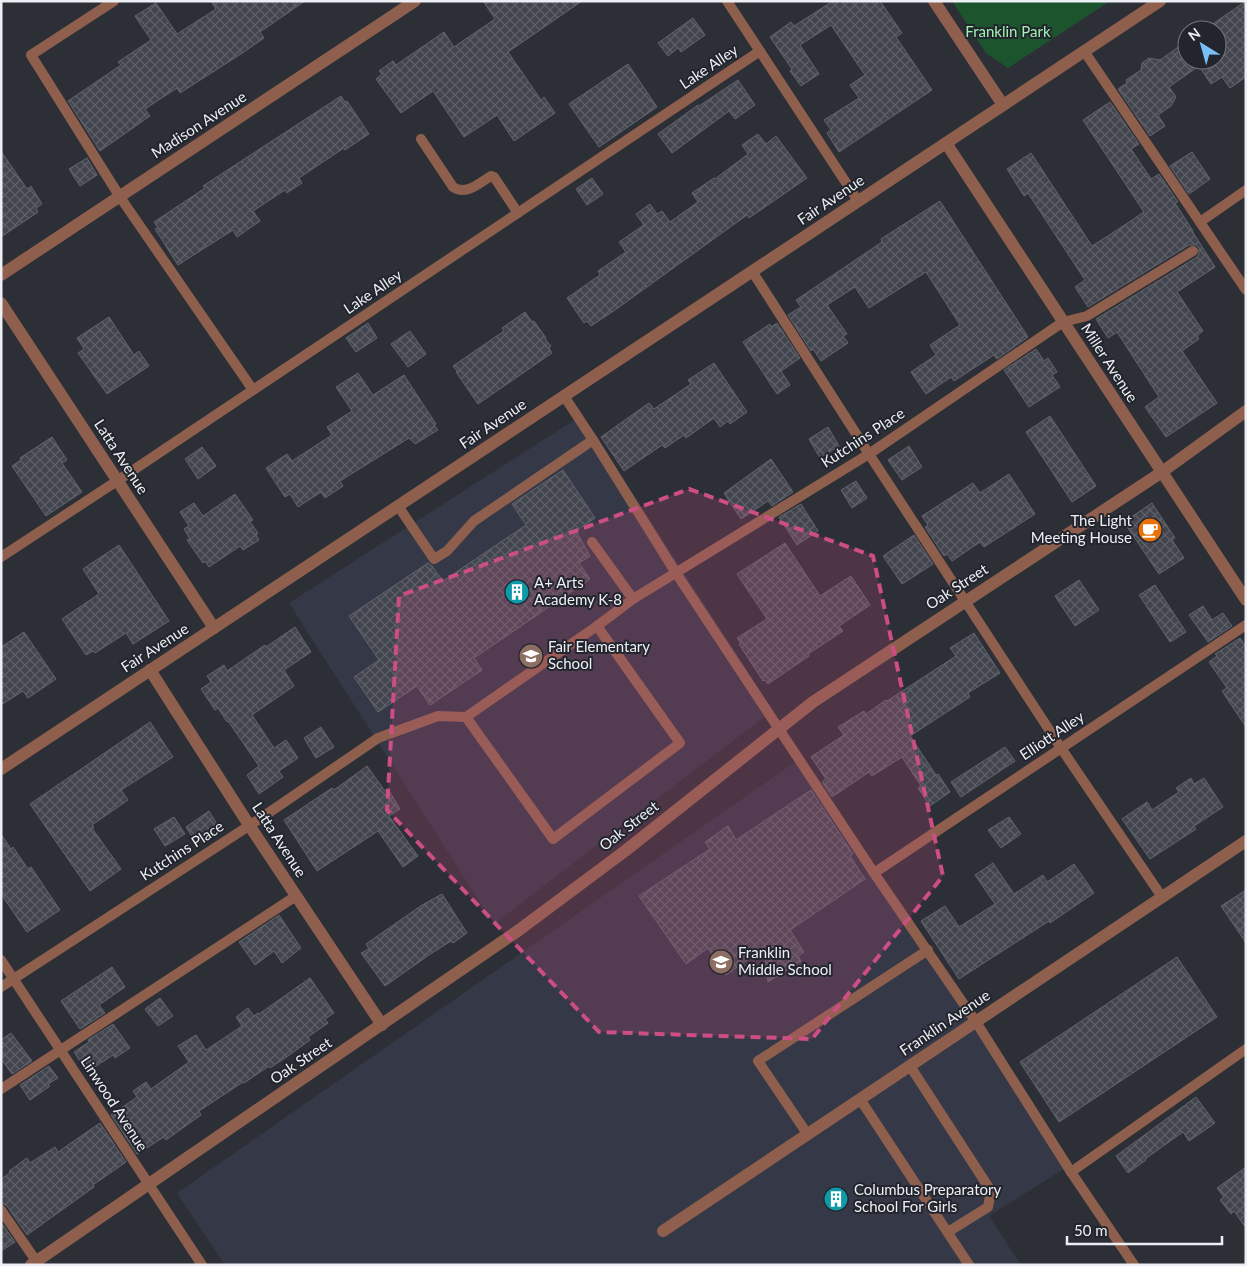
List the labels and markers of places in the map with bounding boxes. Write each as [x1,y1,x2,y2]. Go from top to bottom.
place label: The Light Meeting House [1031,511,1133,546]
cafe icon: The Light Meeting House [1137,517,1163,543]
place label: A+ Arts Academy K-8 [534,573,622,608]
building icon: A+ Arts Academy K-8 [504,579,530,605]
place label: Fair Elementary School [548,637,650,672]
school or university icon: Fair Elementary School [518,643,544,669]
place label: Franklin Middle School [738,943,832,978]
school or university icon: Franklin Middle School [708,949,734,975]
place label: Columbus Preparatory School For Girls [854,1180,1002,1215]
building icon: Columbus Preparatory School For Girls [823,1186,849,1212]

